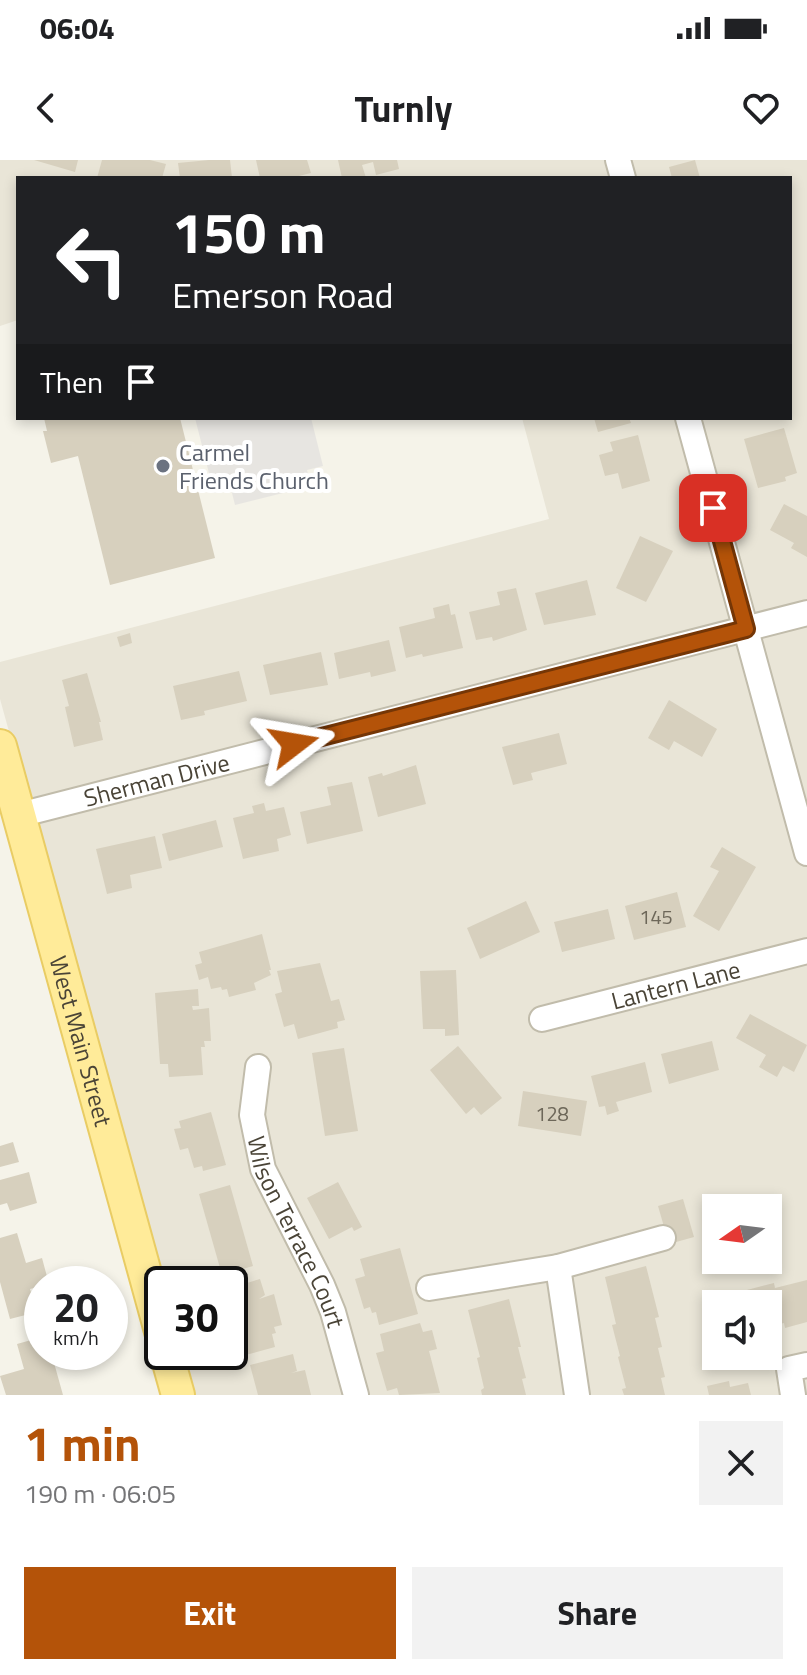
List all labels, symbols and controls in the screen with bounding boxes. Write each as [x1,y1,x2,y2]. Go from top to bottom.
text: 06:04 [40,5,115,51]
text: Turnly [355,81,452,136]
icon: back [24,86,68,130]
icon: heart [739,86,783,130]
text: 150 m [172,190,325,275]
icon: left [40,208,144,312]
text: Emerson Road [172,267,394,322]
text: Then [40,359,103,405]
icon: arrive [119,360,163,404]
place label: Carmel Friends Church [179,434,329,498]
marker: Carmel Friends Church [154,457,172,475]
pin [679,474,747,542]
icon: arrive [691,486,735,530]
position arrow [252,702,336,786]
street label: Sherman Drive [80,744,233,816]
house number: 145 [639,901,673,932]
street label: Lantern Lane [607,951,744,1019]
street label: West Main Street [41,952,122,1131]
house number: 128 [535,1098,569,1129]
street label: Wilson Terrace Court [239,1133,355,1332]
north arrow [702,1194,782,1274]
map controls [702,1194,782,1370]
speed limit sign: 30 [144,1266,248,1370]
text: 20 [54,1277,98,1338]
button: sound [702,1290,782,1370]
text: km/h [53,1322,99,1353]
text: 1 min [24,1407,141,1480]
button: close [699,1421,783,1505]
text: 190 m · 06:05 [24,1474,176,1513]
button: Exit [24,1567,396,1659]
button: Share [412,1567,783,1659]

